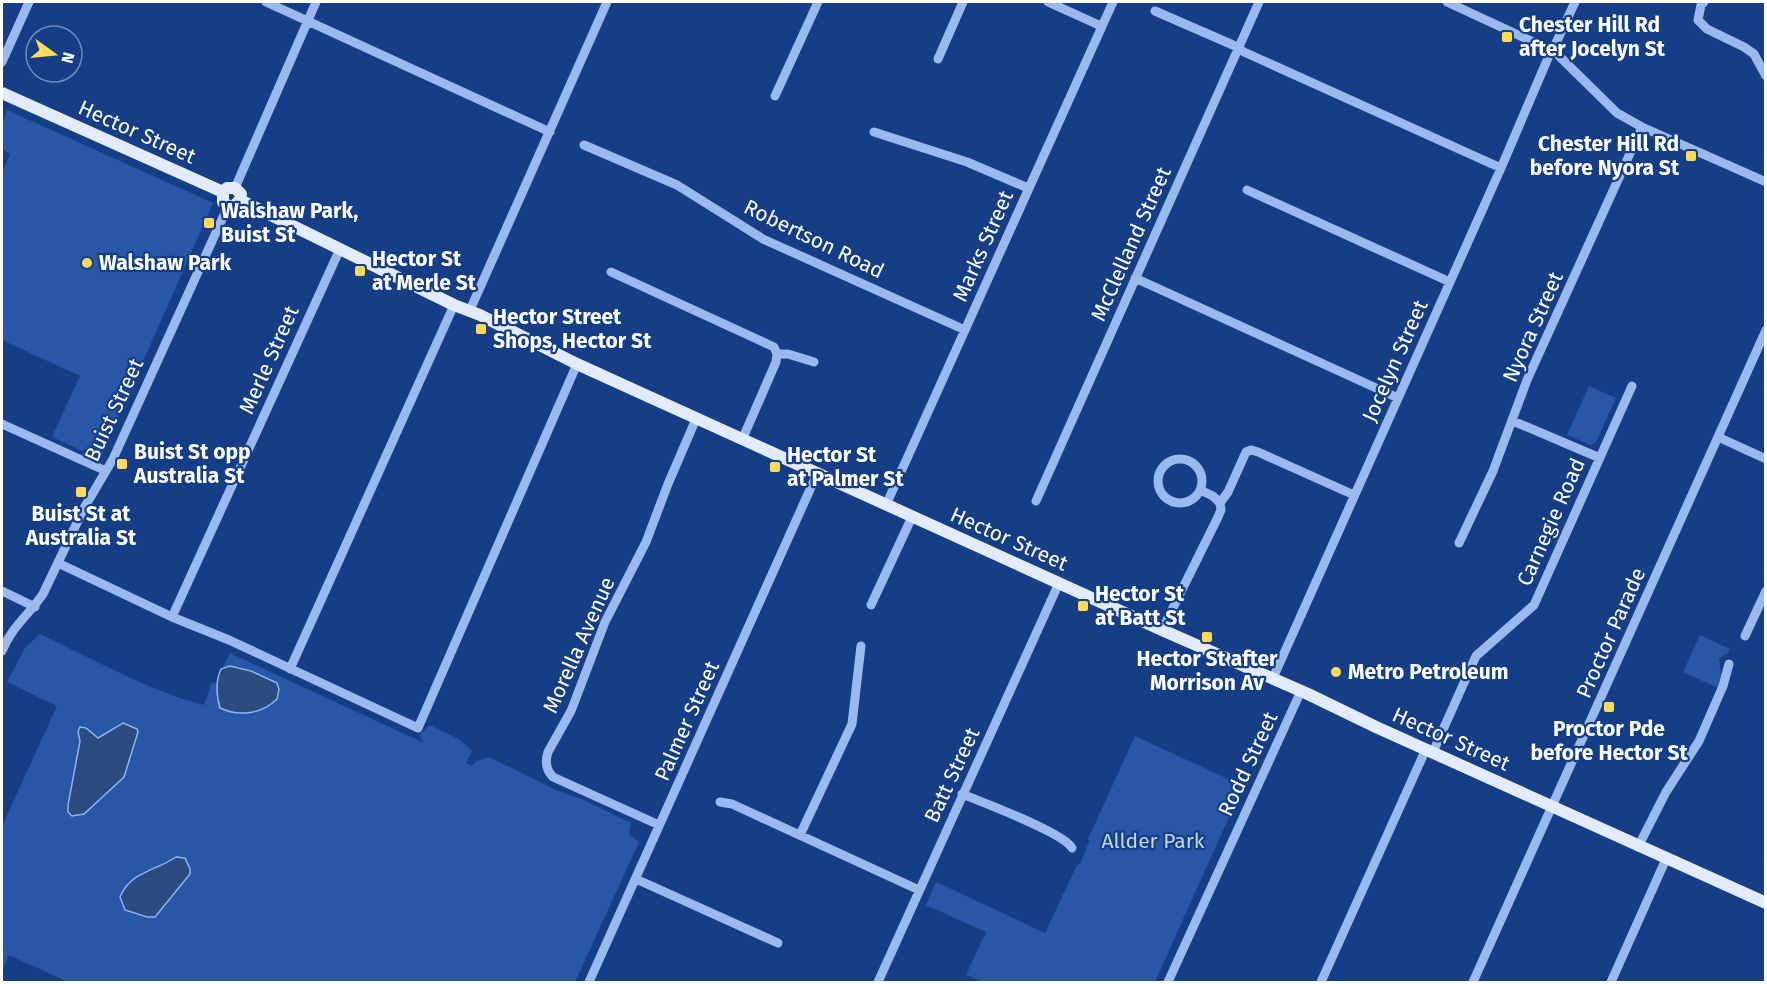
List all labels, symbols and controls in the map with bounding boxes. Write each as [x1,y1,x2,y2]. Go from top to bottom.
place label: Chester Hill Rd after Jocelyn St [1519,12,1666,62]
north arrow [24,24,84,84]
marker: Chester Hill Rd after Jocelyn St [1500,30,1514,44]
text: N [57,50,79,65]
street label: Hector Street [74,95,200,170]
place label: Chester Hill Rd before Nyora St [1530,131,1680,181]
marker: Chester Hill Rd before Nyora St [1684,149,1698,163]
street label: McClelland Street [1085,162,1177,325]
street label: Marks Street [947,186,1019,306]
street label: Robertson Road [740,194,888,284]
place label: Walshaw Park, Buist St [221,198,358,248]
marker: Walshaw Park, Buist St [202,216,216,230]
place label: Hector St at Merle St [372,246,477,296]
place label: Walshaw Park [99,250,231,276]
marker: Walshaw Park [80,256,94,270]
marker: Hector St at Merle St [353,264,367,278]
street label: Nyora Street [1497,267,1569,386]
street label: Jocelyn Street [1357,296,1434,426]
street label: Merle Street [234,301,305,418]
place label: Hector Street Shops, Hector St [493,304,652,354]
marker: Hector Street Shops, Hector St [474,322,488,336]
street label: Buist Street [79,354,149,466]
place label: Buist St opp Australia St [133,439,251,489]
place label: Hector St at Palmer St [787,442,904,492]
street label: Carnegie Road [1511,454,1591,590]
marker: Buist St opp Australia St [115,457,129,471]
marker: Hector St at Palmer St [768,460,782,474]
marker: Buist St at Australia St [74,485,88,499]
place label: Buist St at Australia St [25,501,137,551]
street label: Hector Street [946,502,1072,577]
street label: Proctor Parade [1571,564,1651,702]
street label: Morella Avenue [537,573,621,717]
place label: Hector St at Batt St [1095,581,1186,631]
marker: Hector St at Batt St [1076,599,1090,613]
marker: Hector St after Morrison Av [1200,630,1214,644]
place label: Hector St after Morrison Av [1137,646,1278,696]
street label: Palmer Street [649,657,725,785]
place label: Metro Petroleum [1348,659,1508,685]
marker: Metro Petroleum [1329,665,1343,679]
marker: Proctor Pde before Hector St [1602,700,1616,714]
street label: Hector Street [1388,702,1514,777]
street label: Rodd Street [1212,707,1284,820]
place label: Proctor Pde before Hector St [1530,716,1688,766]
street label: Batt Street [919,723,985,827]
park label: Allder Park [1101,828,1205,854]

